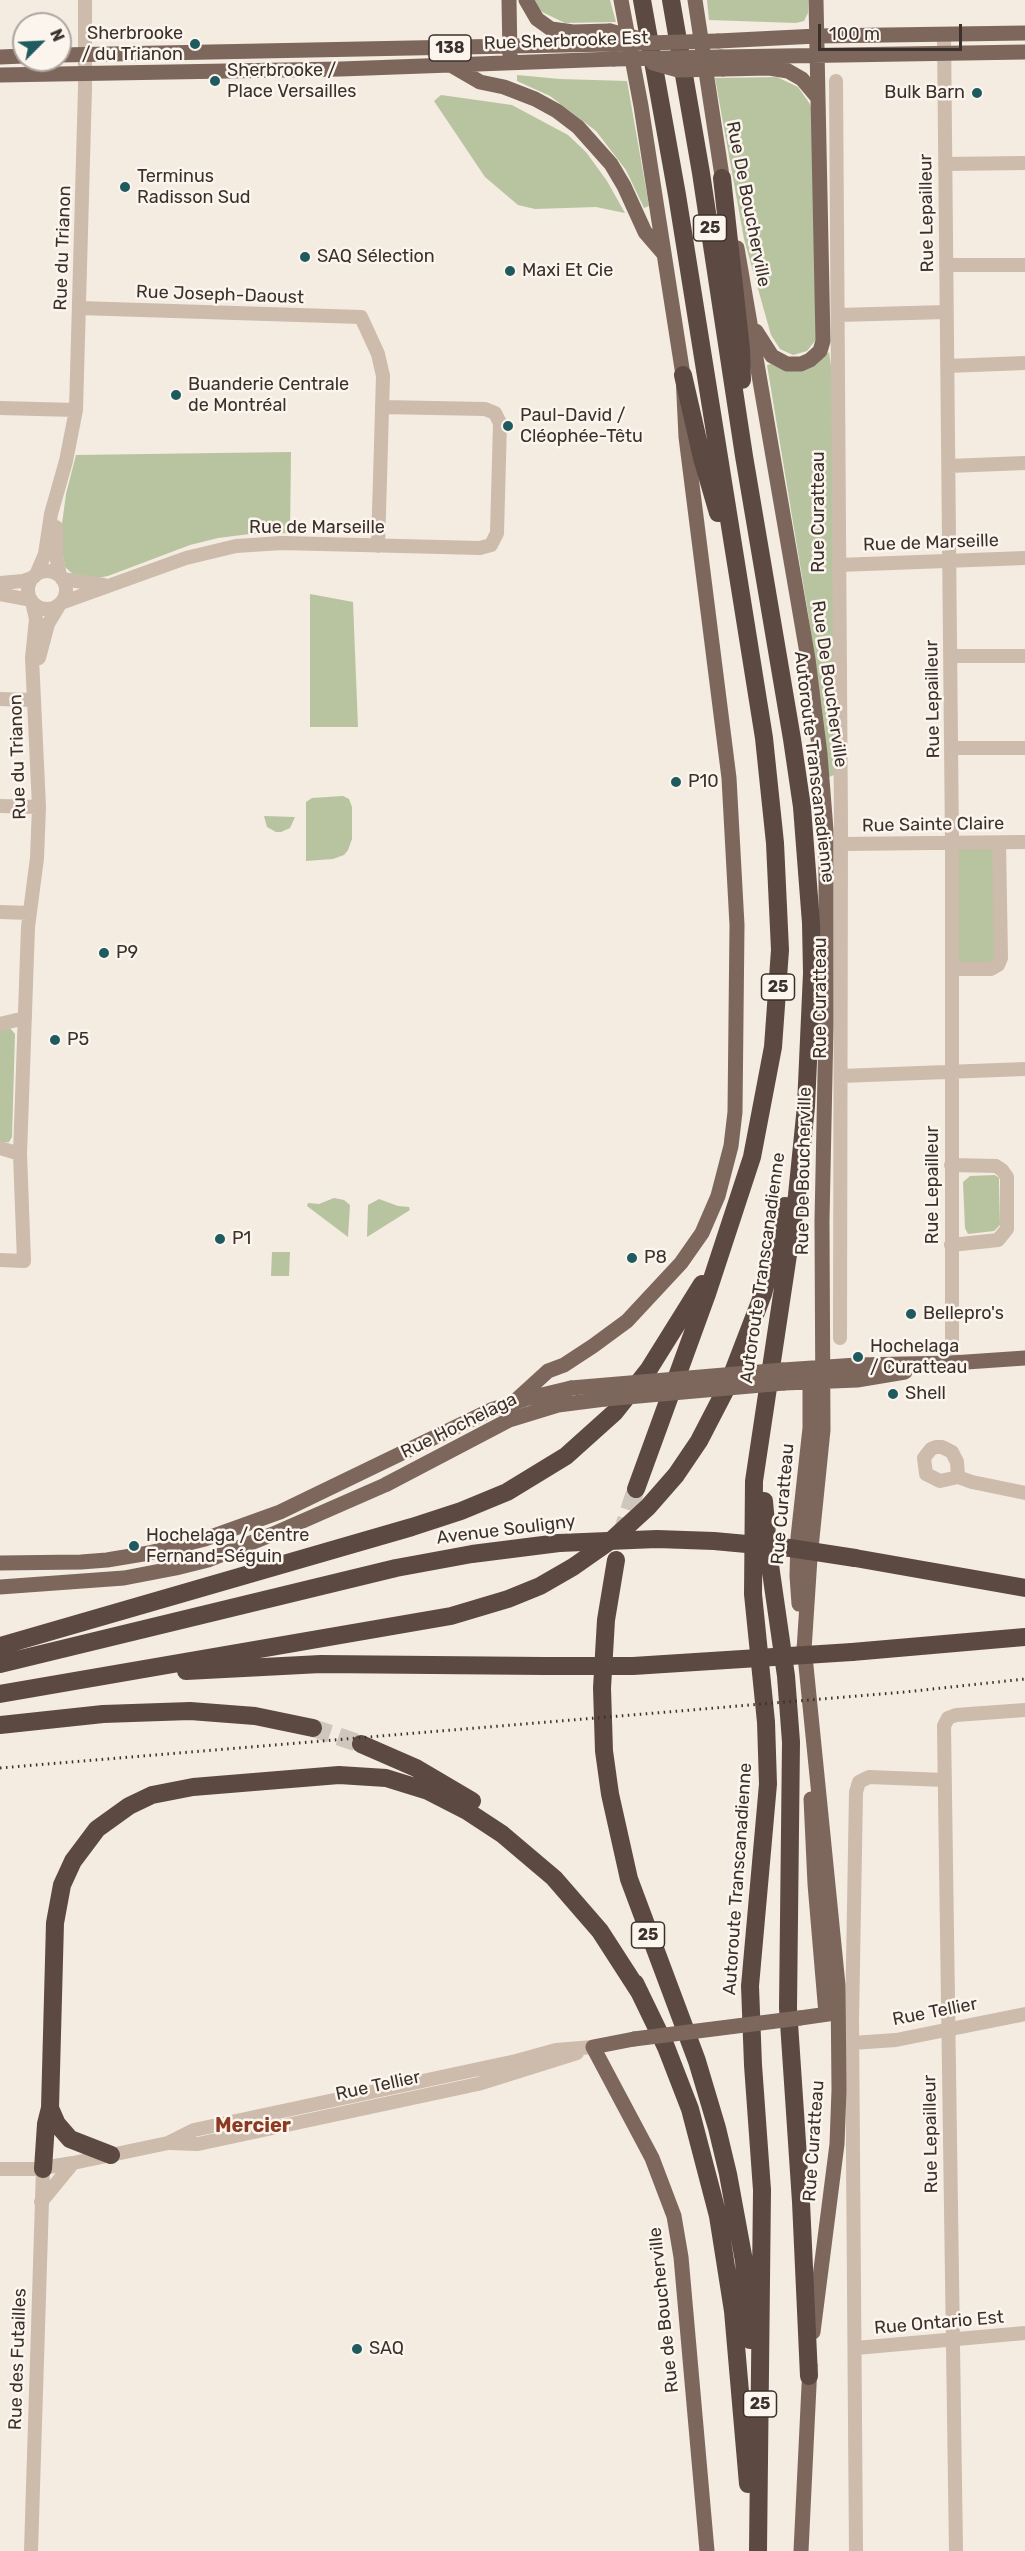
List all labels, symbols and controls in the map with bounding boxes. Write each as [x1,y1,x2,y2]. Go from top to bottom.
north arrow [12,12,72,72]
scale bar [821,12,965,50]
place label: Sherbrooke / du Trianon [82,23,183,66]
text: 100 m [829,23,880,45]
text: N [46,26,68,44]
street label: Rue Sherbrooke Est [483,27,649,55]
road number: 138 [429,35,471,61]
marker: Sherbrooke / du Trianon [188,37,202,51]
place label: Sherbrooke / Place Versailles [227,60,357,103]
marker: Sherbrooke / Place Versailles [208,74,222,88]
place label: Bulk Barn [884,82,965,104]
marker: Bulk Barn [970,86,984,100]
street label: Rue De Boucherville [721,119,775,289]
street label: Rue Lepailleur [915,153,939,273]
place label: Terminus Radisson Sud [137,166,251,208]
marker: Terminus Radisson Sud [118,180,132,194]
street label: Rue du Trianon [50,185,76,311]
road number: 25 [694,215,726,241]
place label: SAQ Sélection [317,246,435,268]
marker: SAQ Sélection [298,250,312,264]
place label: Maxi Et Cie [522,260,613,282]
marker: Maxi Et Cie [503,264,517,278]
street label: Rue Joseph-Daoust [136,281,304,309]
place label: Buanderie Centrale de Montréal [188,374,349,416]
marker: Buanderie Centrale de Montréal [169,388,183,402]
place label: Paul-David / Cléophée-Têtu [520,405,643,448]
marker: Paul-David / Cléophée-Têtu [501,419,515,433]
street label: Rue Curatteau [808,451,830,573]
street label: Rue de Marseille [249,517,385,539]
street label: Rue de Marseille [863,530,999,556]
street label: Rue De Boucherville [807,599,851,769]
street label: Rue Lepailleur [921,639,945,759]
street label: Autoroute Transcanadienne [789,650,839,884]
street label: Rue du Trianon [5,694,31,820]
place label: P10 [688,771,719,793]
marker: P10 [669,775,683,789]
street label: Rue Sainte Claire [862,813,1004,837]
street label: Rue Curatteau [810,937,832,1059]
place label: P9 [116,942,138,964]
marker: P9 [97,946,111,960]
road number: 25 [762,974,794,1000]
place label: P5 [67,1029,89,1051]
marker: P5 [48,1033,62,1047]
street label: Rue De Boucherville [792,1087,816,1255]
street label: Rue Lepailleur [922,1126,944,1244]
street label: Autoroute Transcanadienne [736,1151,790,1385]
place label: P1 [232,1228,251,1250]
marker: P1 [213,1232,227,1246]
place label: P8 [644,1247,667,1269]
marker: P8 [625,1251,639,1265]
place label: Bellepro's [923,1303,1004,1325]
marker: Bellepro's [904,1307,918,1321]
place label: Hochelaga / Curatteau [870,1336,967,1378]
marker: Hochelaga / Curatteau [851,1350,865,1364]
place label: Shell [905,1383,946,1405]
marker: Shell [886,1387,900,1401]
street label: Rue Hochelaga [398,1389,520,1463]
street label: Rue Curatteau [767,1443,799,1565]
street label: Avenue Souligny [435,1511,577,1549]
place label: Hochelaga / Centre Fernand-Séguin [146,1525,309,1568]
marker: Hochelaga / Centre Fernand-Séguin [127,1539,141,1553]
street label: Autoroute Transcanadienne [719,1762,757,1996]
road number: 25 [632,1922,664,1948]
street label: Rue Tellier [891,1993,979,2031]
street label: Rue Tellier [334,2067,422,2105]
street label: Rue Lepailleur [919,2074,943,2194]
street label: Rue Curatteau [799,2080,829,2202]
district label: Mercier [215,2114,291,2138]
street label: Rue de Boucherville [645,2226,683,2394]
street label: Rue des Futailles [5,2288,31,2430]
street label: Rue Ontario Est [873,2307,1005,2339]
place label: SAQ [369,2338,404,2360]
marker: SAQ [350,2342,364,2356]
road number: 25 [744,2391,777,2417]

